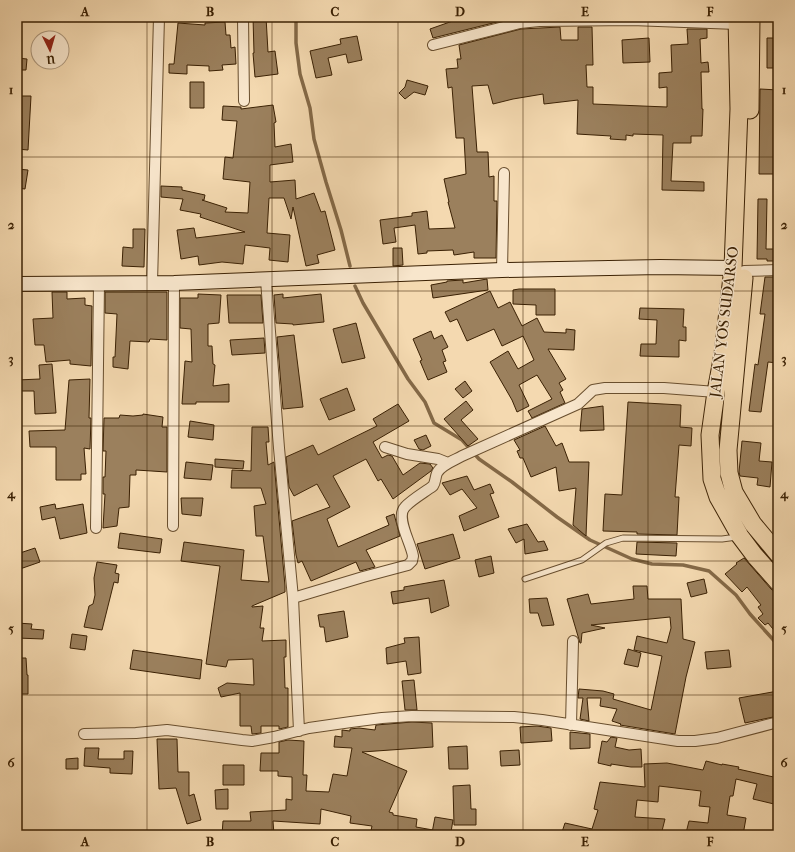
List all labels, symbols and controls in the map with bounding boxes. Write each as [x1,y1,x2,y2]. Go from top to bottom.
text: A [80,4,90,19]
text: B [206,4,215,19]
text: C [331,4,340,19]
text: D [455,4,465,19]
text: E [581,4,589,19]
text: F [706,4,714,19]
north arrow [30,30,70,70]
text: U [46,53,57,66]
text: 1 [9,82,14,97]
text: 1 [782,82,787,97]
text: 2 [8,217,15,232]
text: 2 [781,217,788,232]
street label: JALAN YOS SUDARSO [706,245,742,400]
text: 3 [8,351,14,367]
text: 3 [781,351,787,367]
text: 4 [6,486,16,502]
text: 4 [779,486,789,502]
text: 5 [8,621,14,636]
text: 5 [781,621,787,636]
text: 6 [7,755,15,770]
text: 6 [780,755,788,770]
text: A [80,834,90,849]
text: B [206,834,215,849]
text: C [331,834,340,849]
text: D [455,834,465,849]
text: E [581,834,589,849]
text: F [706,834,714,849]

